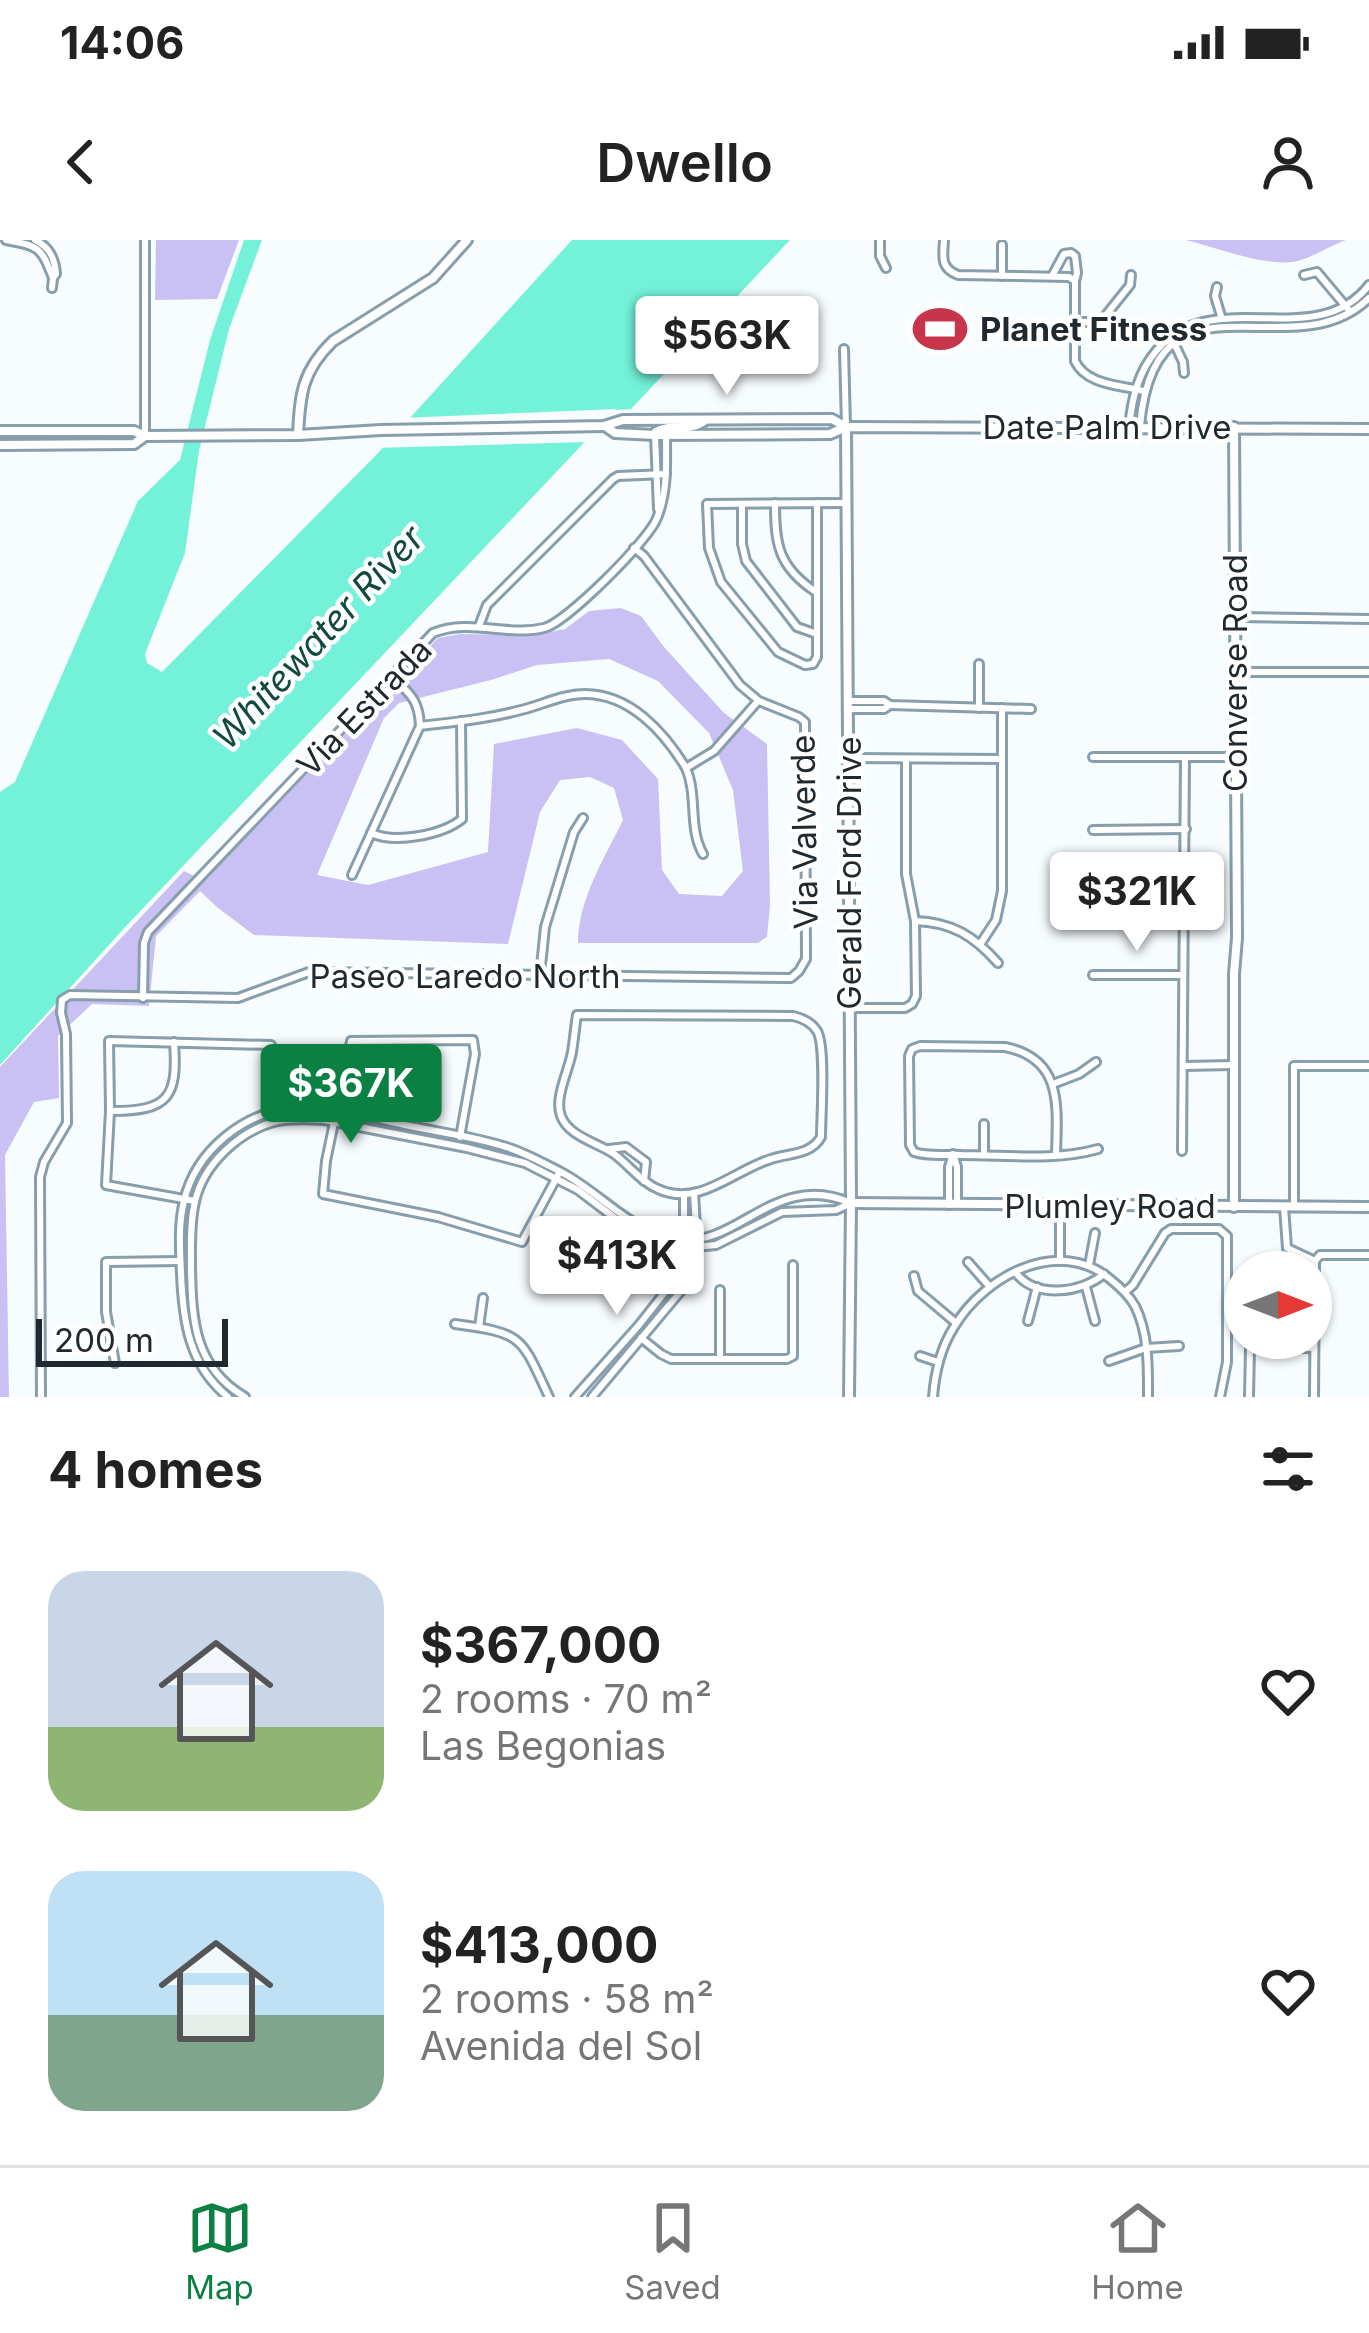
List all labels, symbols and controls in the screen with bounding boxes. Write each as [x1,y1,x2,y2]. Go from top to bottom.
text: 14:06 [60,15,184,70]
icon: back [48,129,114,195]
icon: person [1255,129,1321,195]
text: Dwello [596,130,773,195]
pin: $563K [643,296,811,398]
sports icon: Planet Fitness [911,300,969,358]
place label: Planet Fitness [980,309,1207,349]
text: $563K [662,311,792,358]
street label: Date Palm Drive [982,407,1232,447]
water label: Whitewater River [203,515,434,758]
street label: Converse Road [1215,554,1255,792]
street label: Via Estrada [288,630,440,784]
street label: Via Valverde [782,734,826,930]
street label: Gerald Ford Drive [829,736,869,1010]
pin: $321K [1053,852,1221,954]
text: $321K [1077,867,1197,914]
street label: Paseo Laredo North [310,956,620,996]
pin: $367K [267,1044,435,1146]
text: $367K [288,1059,414,1106]
street label: Plumley Road [1004,1186,1216,1226]
pin: $413K [533,1216,701,1318]
text: $413K [557,1231,677,1278]
north arrow [1224,1251,1332,1359]
map controls [1224,1251,1332,1359]
scale bar [36,1313,228,1366]
text: 200 m [54,1320,154,1360]
icon: filters [1255,1436,1321,1502]
text: 4 homes [48,1439,263,1500]
text: $367,000 [420,1614,661,1675]
icon: home [144,1619,288,1763]
icon: heart [1255,1658,1321,1724]
text: 2 rooms · 70 m² [420,1675,712,1722]
text: Las Begonias [420,1722,666,1769]
text: $413,000 [420,1914,659,1975]
icon: home [144,1919,288,2063]
icon: heart [1255,1958,1321,2024]
text: 2 rooms · 58 m² [420,1975,714,2022]
text: Avenida del Sol [420,2022,702,2069]
tab: Map [185,2195,254,2307]
tab: Saved [624,2195,721,2307]
tab: Home [1091,2195,1184,2307]

